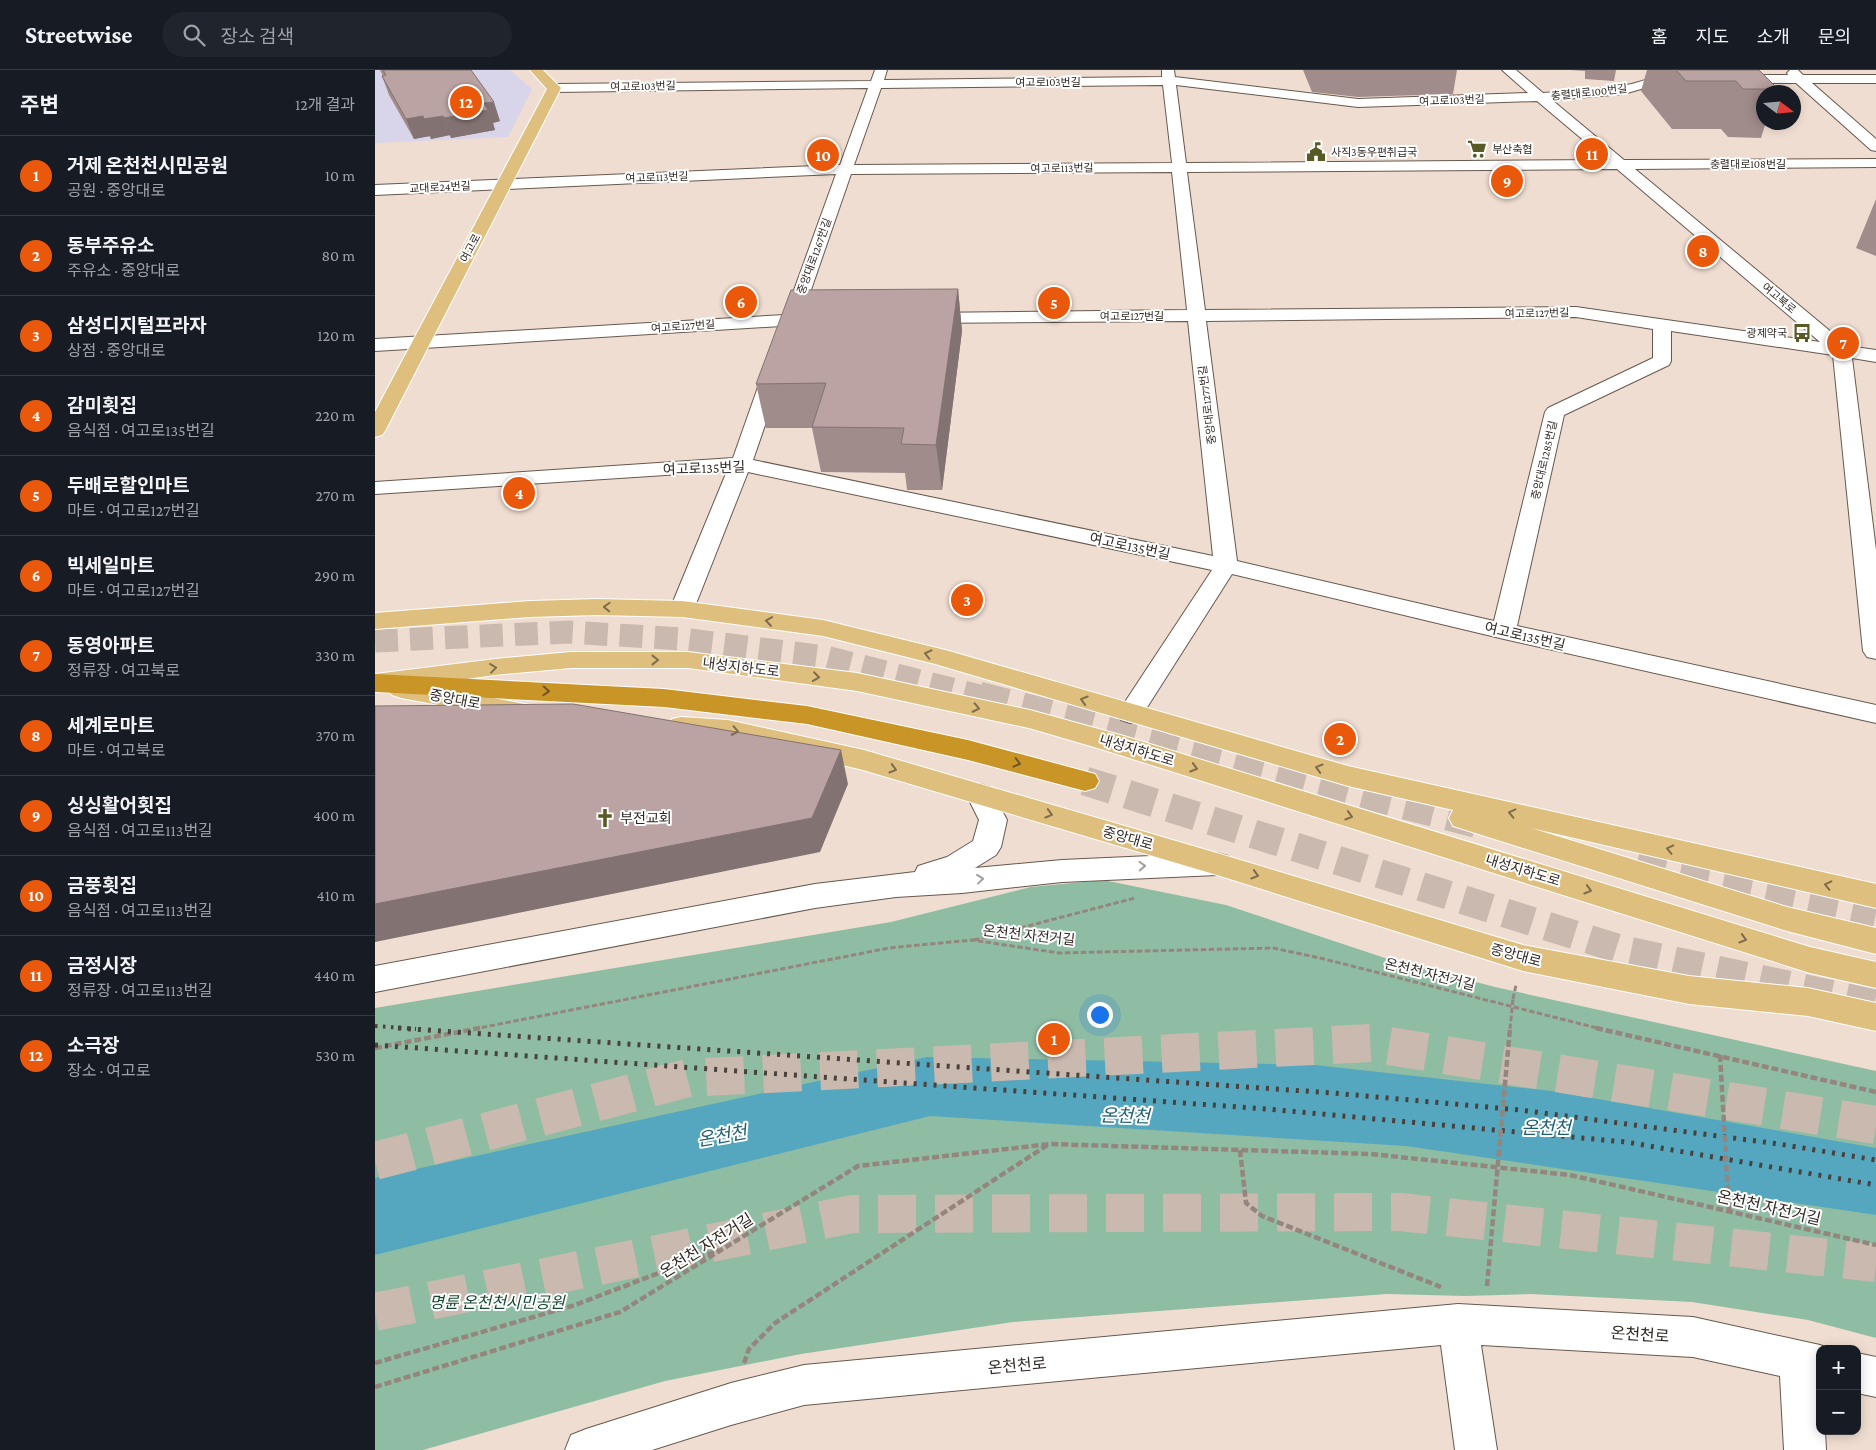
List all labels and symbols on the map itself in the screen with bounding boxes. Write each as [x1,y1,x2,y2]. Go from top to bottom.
street label: 여고로103번길 [1015,76,1081,88]
street label: 여고로103번길 [610,79,676,93]
street label: 충렬대로100번길 [1550,82,1628,102]
pin: 12 [450,83,482,121]
north arrow [1756,85,1801,130]
street label: 여고로103번길 [1419,93,1485,107]
pin: 11 [1576,135,1608,173]
pin: 10 [807,136,839,174]
supermarket icon: 부산축협 [1466,138,1488,160]
public building icon: 사직3동우편취급국 [1305,141,1327,163]
place label: 부산축협 [1492,143,1532,155]
place label: 사직3동우편취급국 [1331,146,1417,158]
street label: 충렬대로108번길 [1710,158,1786,170]
street label: 여고로113번길 [1030,161,1094,175]
pin: 9 [1491,162,1523,200]
street label: 여고로113번길 [625,170,689,184]
street label: 교대로24번길 [409,179,471,195]
street label: 중앙대로1267번길 [795,216,833,296]
street label: 여고로 [458,232,482,264]
pin: 8 [1687,232,1719,270]
street label: 여고북로 [1760,280,1798,316]
pin: 6 [725,283,757,321]
pin: 5 [1038,284,1070,322]
street label: 여고로127번길 [1505,306,1569,320]
street label: 여고로127번길 [1100,310,1164,322]
street label: 여고로127번길 [650,318,716,334]
bus stop icon: 광제약국 [1791,322,1813,344]
pin: 7 [1827,324,1859,362]
place label: 광제약국 [1747,327,1787,339]
street label: 중앙대로1277번길 [1196,365,1218,445]
street label: 중앙대로1285번길 [1529,419,1559,501]
street label: 여고로135번길 [663,459,745,477]
pin: 4 [503,474,535,512]
street label: 여고로135번길 [1088,530,1172,562]
pin: 3 [951,581,983,619]
one-way arrow [603,602,610,612]
one-way arrow [764,616,772,627]
street label: 여고로135번길 [1483,619,1567,653]
one-way arrow [923,649,932,660]
street label: 내성지하도로 [702,654,780,680]
one-way arrow [652,655,659,665]
one-way arrow [489,663,497,674]
one-way arrow [812,671,821,681]
street label: 중앙대로 [428,686,482,712]
one-way arrow [542,686,550,696]
one-way arrow [1080,695,1088,705]
one-way arrow [971,702,980,713]
pin: 2 [1324,720,1356,758]
one-way arrow [731,725,740,736]
street label: 내성지하도로 [1098,731,1176,769]
one-way arrow [1012,757,1021,768]
one-way arrow [1190,762,1198,772]
one-way arrow [889,763,897,773]
one-way arrow [1316,763,1324,773]
church icon: 부전교회 [594,807,616,829]
one-way arrow [1507,808,1516,819]
one-way arrow [1045,809,1053,819]
place label: 부전교회 [620,810,672,826]
one-way arrow [1345,810,1353,820]
street label: 중앙대로 [1101,823,1155,853]
one-way arrow [1666,844,1674,855]
street label: 내성지하도로 [1484,851,1562,889]
one-way arrow [1138,861,1146,872]
one-way arrow [1251,870,1259,880]
one-way arrow [976,874,984,885]
one-way arrow [1824,880,1833,891]
one-way arrow [1583,885,1592,895]
street label: 온천천 자전거길 [982,922,1076,948]
one-way arrow [1739,933,1747,943]
street label: 중앙대로 [1489,941,1543,969]
street label: 온천천 자전거길 [1383,955,1477,993]
your location [1087,1002,1113,1028]
pin: 1 [1038,1020,1070,1058]
water label: 온천천 [1100,1106,1152,1126]
water label: 온천천 [1521,1118,1573,1138]
water label: 온천천 [696,1121,751,1150]
street label: 온천천 자전거길 [1715,1187,1822,1228]
street label: 온천천 자전거길 [657,1210,756,1281]
park label: 명륜 온천천시민공원 [429,1294,566,1311]
street label: 온천천로 [1610,1324,1670,1345]
street label: 온천천로 [987,1354,1047,1377]

